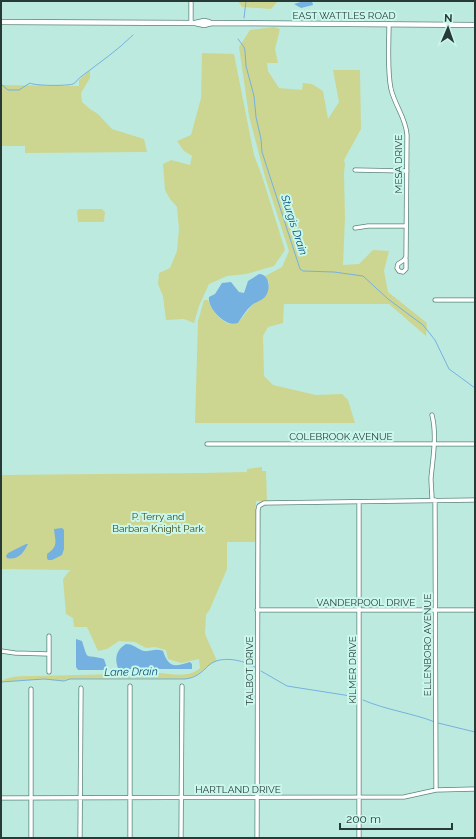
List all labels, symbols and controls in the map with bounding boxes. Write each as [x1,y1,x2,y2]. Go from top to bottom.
north arrow [428,8,468,48]
street label: EAST WATTLES ROAD [292,10,396,21]
text: N [444,12,453,25]
street label: MESA DRIVE [393,135,404,193]
water label: Sturgis Drain [278,192,310,257]
street label: COLEBROOK AVENUE [289,431,393,442]
park label: P. Terry and Barbara Knight Park [112,511,204,534]
street label: ELLENBORO AVENUE [422,594,433,696]
street label: VANDERPOOL DRIVE [317,597,415,608]
street label: TALBOT DRIVE [244,636,255,706]
street label: KILMER DRIVE [347,636,358,704]
water label: Lane Drain [104,665,158,679]
street label: HARTLAND DRIVE [195,784,281,795]
scale bar [340,805,452,831]
text: 200 m [346,812,381,826]

